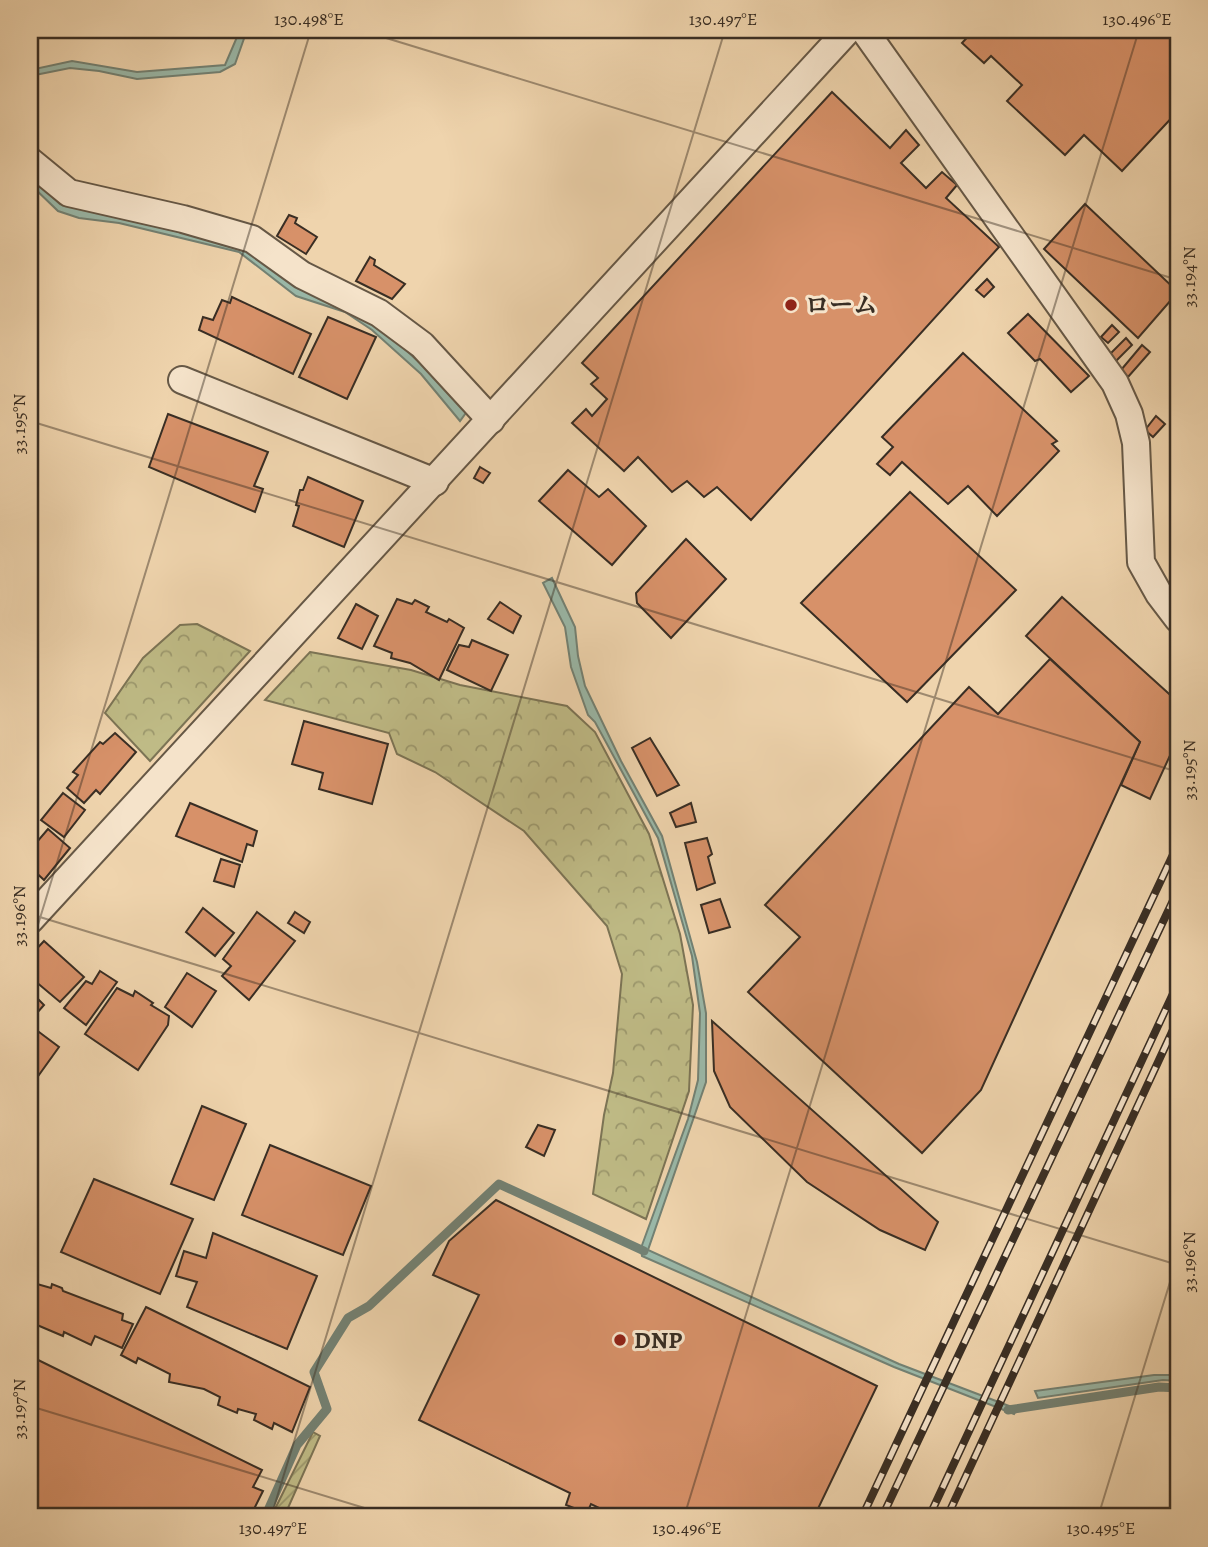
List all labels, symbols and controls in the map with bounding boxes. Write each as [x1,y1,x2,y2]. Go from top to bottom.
text: 130.498°E [274,7,344,31]
text: 130.497°E [689,7,757,31]
text: 130.496°E [1102,7,1172,31]
text: 33.194°N [1177,246,1201,308]
place label: ローム [805,289,877,321]
marker: ローム [783,297,799,313]
text: 33.195°N [7,393,31,454]
text: 33.195°N [1177,739,1201,800]
text: 33.196°N [7,885,31,947]
text: 33.196°N [1177,1231,1201,1293]
place label: DNP [634,1324,682,1356]
marker: DNP [612,1332,628,1348]
text: 33.197°N [7,1379,31,1439]
text: 130.497°E [239,1516,307,1540]
text: 130.496°E [652,1516,722,1540]
text: 130.495°E [1067,1516,1135,1540]

